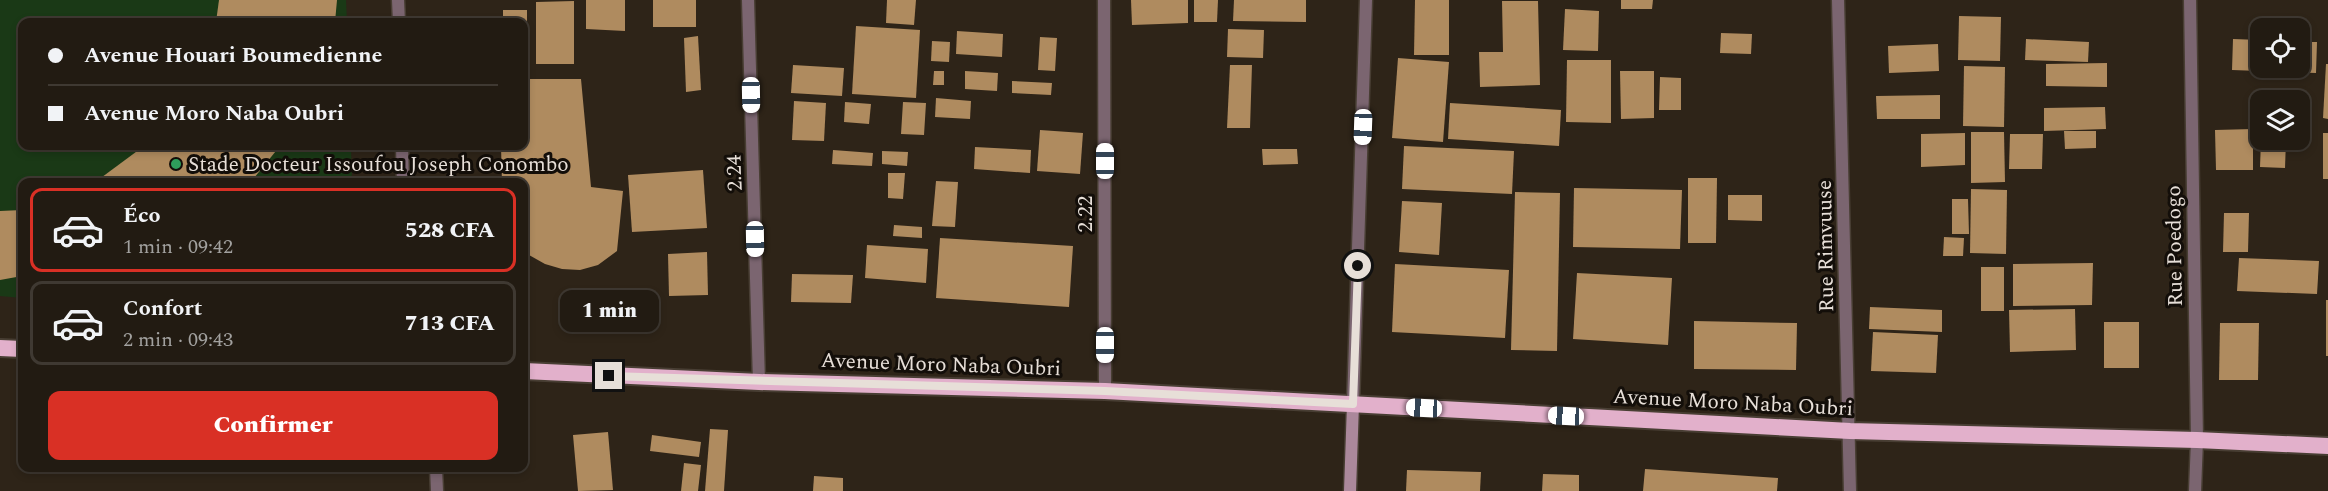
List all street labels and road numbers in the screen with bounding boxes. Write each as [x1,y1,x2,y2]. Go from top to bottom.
street label: 2.24 [718,154,752,192]
street label: Rue Rimvuuse [1809,180,1843,312]
street label: Rue Poedogo [2158,185,2192,307]
street label: 2.22 [1070,196,1102,232]
street label: Avenue Moro Naba Oubri [820,345,1062,385]
street label: Avenue Moro Naba Oubri [1612,381,1854,425]

